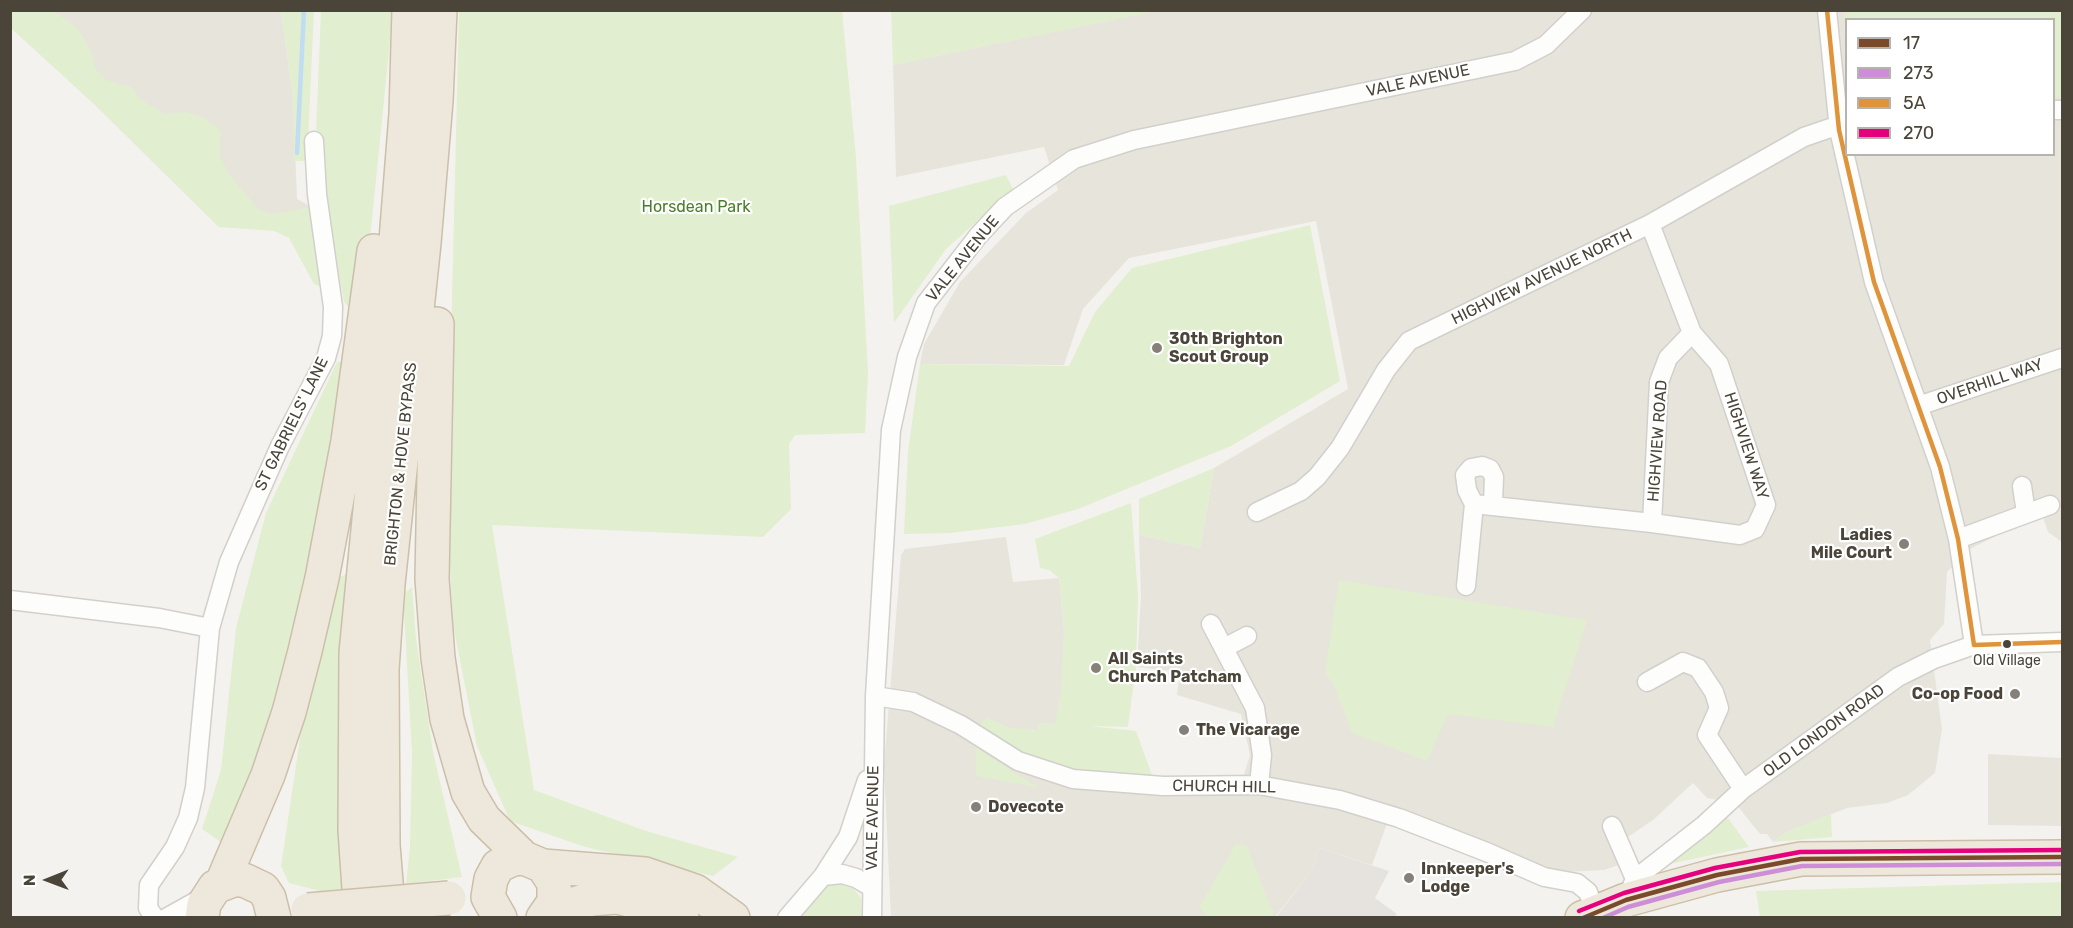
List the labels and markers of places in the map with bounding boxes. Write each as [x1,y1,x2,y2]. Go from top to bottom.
place label: 30th Brighton Scout Group [1169,329,1283,367]
marker: 30th Brighton Scout Group [1150,341,1164,355]
place label: Ladies Mile Court [1811,525,1892,563]
marker: Ladies Mile Court [1897,537,1911,551]
marker: Old Village [2001,638,2013,650]
place label: All Saints Church Patcham [1108,649,1242,687]
place label: Old Village [1973,653,2041,669]
marker: All Saints Church Patcham [1089,661,1103,675]
place label: Co-op Food [1912,684,2003,704]
marker: Co-op Food [2008,687,2022,701]
place label: The Vicarage [1196,720,1300,740]
marker: The Vicarage [1177,723,1191,737]
place label: Dovecote [988,797,1064,817]
marker: Dovecote [969,800,983,814]
place label: Innkeeper's Lodge [1421,859,1514,897]
marker: Innkeeper's Lodge [1402,871,1416,885]

